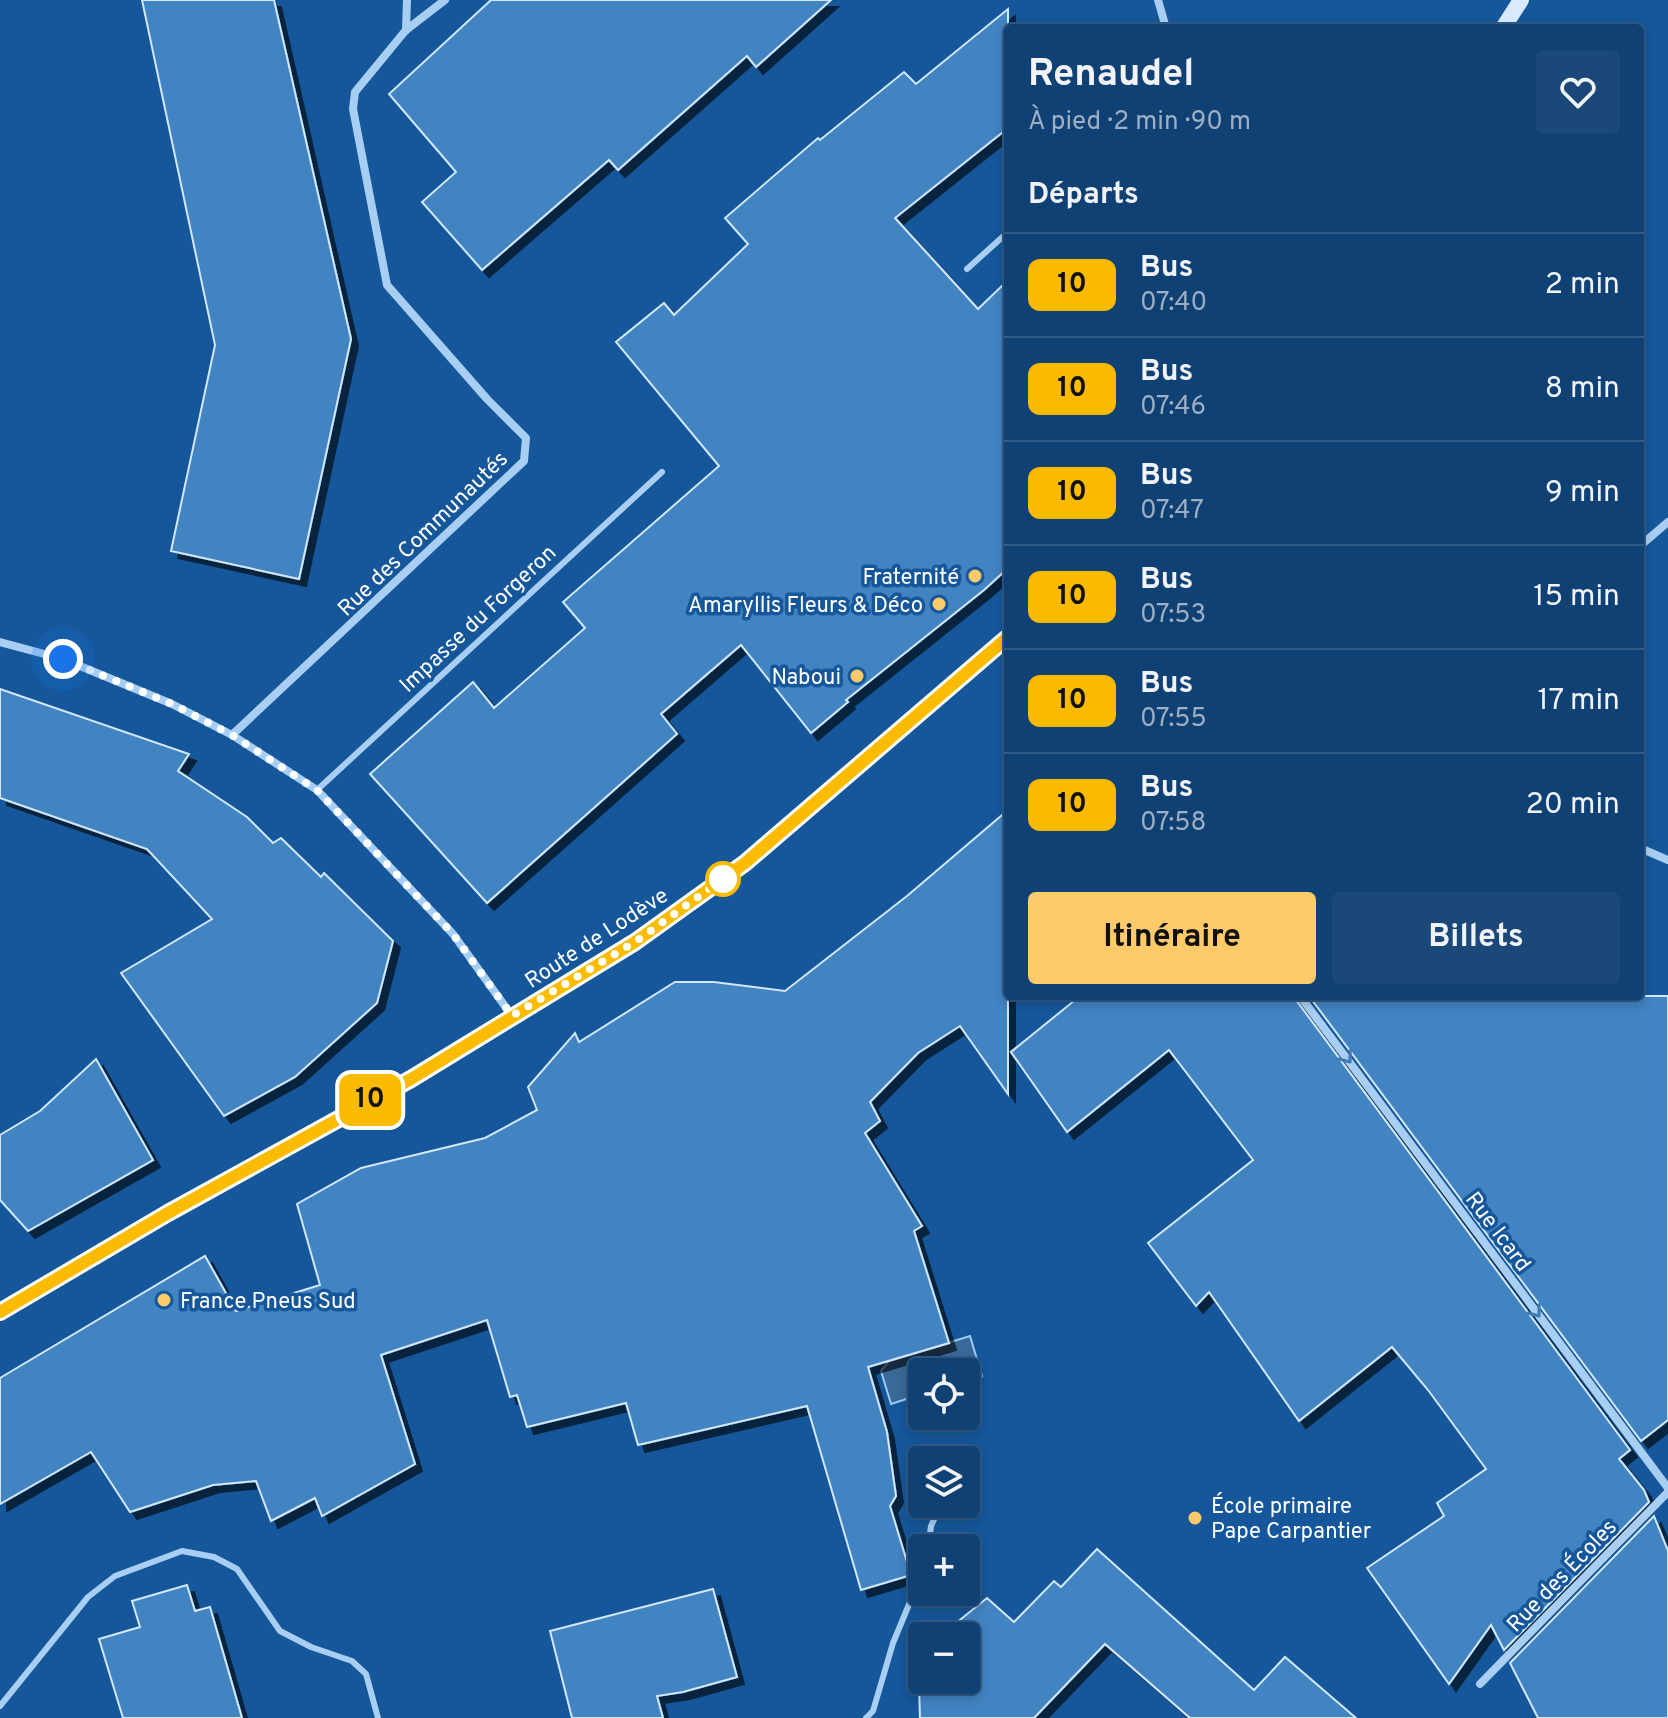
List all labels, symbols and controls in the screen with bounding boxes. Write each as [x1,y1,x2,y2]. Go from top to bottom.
button: heart [1536,50,1620,134]
text: Renaudel [1028,51,1194,100]
text: À pied · 2 min · 90 m [1028,106,1251,139]
text: Départs [1028,177,1139,214]
text: Bus [1140,250,1193,287]
text: 10 [1057,267,1087,303]
text: 2 min [1545,267,1620,304]
text: 07:40 [1140,287,1207,320]
text: Bus [1140,354,1193,391]
text: 10 [1057,371,1087,407]
text: 8 min [1545,371,1620,408]
text: 07:46 [1140,391,1206,424]
street label: Rue des Communautés [333,446,515,623]
text: Bus [1140,458,1193,495]
text: 10 [1057,475,1087,511]
text: 9 min [1545,475,1620,512]
text: 07:47 [1140,495,1204,528]
street label: Impasse du Forgeron [395,540,563,699]
text: Bus [1140,562,1193,599]
place label: Fraternité [862,565,959,592]
marker: Fraternité [966,567,984,585]
text: 10 [1057,579,1087,615]
text: 15 min [1533,579,1620,616]
place label: Amaryllis Fleurs & Déco [688,593,923,620]
marker: Amaryllis Fleurs & Déco [930,595,948,613]
text: 07:53 [1140,599,1206,632]
your location [43,639,83,679]
place label: Naboui [772,665,841,692]
text: Bus [1140,666,1193,703]
marker: Naboui [848,667,866,685]
text: 10 [1057,683,1087,719]
text: 17 min [1537,683,1620,720]
text: 07:55 [1140,703,1207,736]
text: Bus [1140,770,1193,807]
text: 10 [1057,787,1087,823]
text: 20 min [1525,787,1620,824]
text: 07:58 [1140,807,1206,840]
unlabelled marker [706,862,740,896]
street label: Route de Lodève [521,883,674,995]
button: Itinéraire [1028,892,1316,984]
button: Billets [1332,892,1620,984]
one-way arrow [1337,1050,1352,1064]
line badge: 10 [334,1074,406,1126]
text: 10 [355,1082,385,1118]
street label: Rue Icard [1458,1187,1536,1278]
place label: France Pneus Sud [180,1289,356,1316]
marker: France Pneus Sud [155,1291,173,1309]
one-way arrow [1526,1303,1541,1317]
map controls [908,1358,980,1694]
button: locate [908,1358,980,1430]
button: layers [908,1446,980,1518]
place label: École primaire Pape Carpantier [1211,1492,1372,1546]
marker: École primaire Pape Carpantier [1186,1509,1204,1527]
street label: Rue des Écoles [1501,1513,1623,1639]
button: + [908,1534,980,1606]
button: − [908,1622,980,1694]

